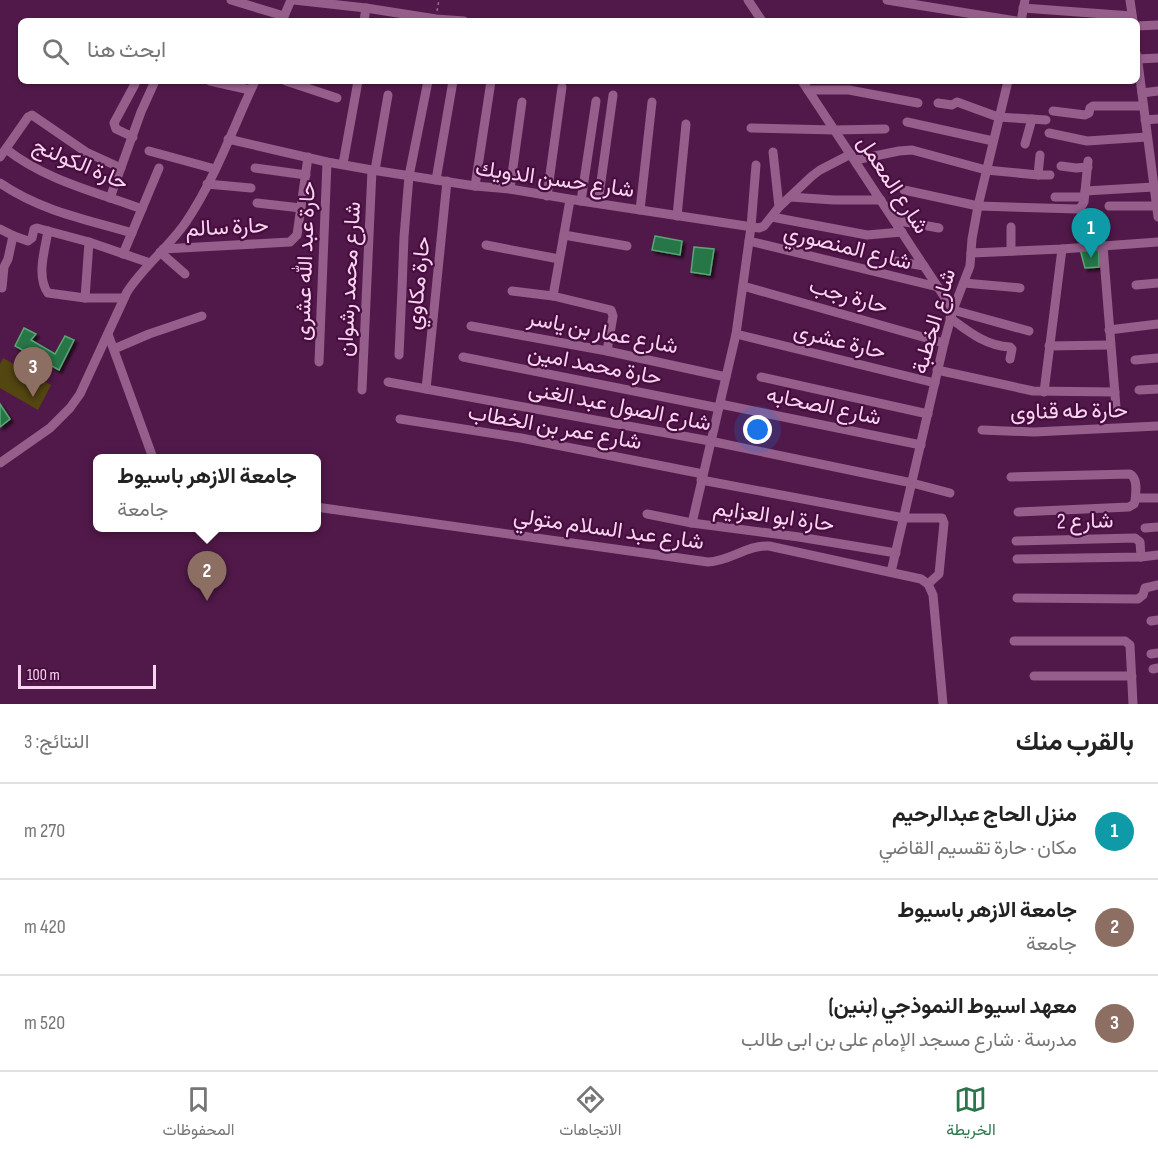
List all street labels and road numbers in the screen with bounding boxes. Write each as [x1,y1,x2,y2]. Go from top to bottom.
street label: شارع المعمل [851,131,934,239]
street label: حارة الكولنج [28,132,132,197]
street label: شارع حسن الدويك [474,155,636,204]
street label: حارة عبد الله عشرى [288,181,322,341]
street label: شارع محمد رشوان [332,201,367,357]
street label: حارة سالم [185,212,269,243]
street label: شارع المنصوري [780,219,914,280]
street label: حارة مكاوي [400,235,441,332]
street label: شارع الخطبة [907,266,962,377]
street label: حارة رجب [806,272,891,321]
street label: شارع عمار بن ياسر [524,304,680,360]
street label: حارة عشرى [791,317,889,366]
street label: حارة محمد امين [525,339,664,392]
street label: شارع الصول عبد الغنى [526,376,713,437]
street label: شارع الصحابه [764,381,884,432]
street label: حارة طه قناوى [1010,397,1128,426]
street label: شارع عمر بن الخطاب [466,399,644,456]
street label: حارة ابو العزايم [712,495,836,538]
street label: شارع عبد السلام متولي [511,503,706,560]
street label: شارع 2 [1056,508,1114,535]

